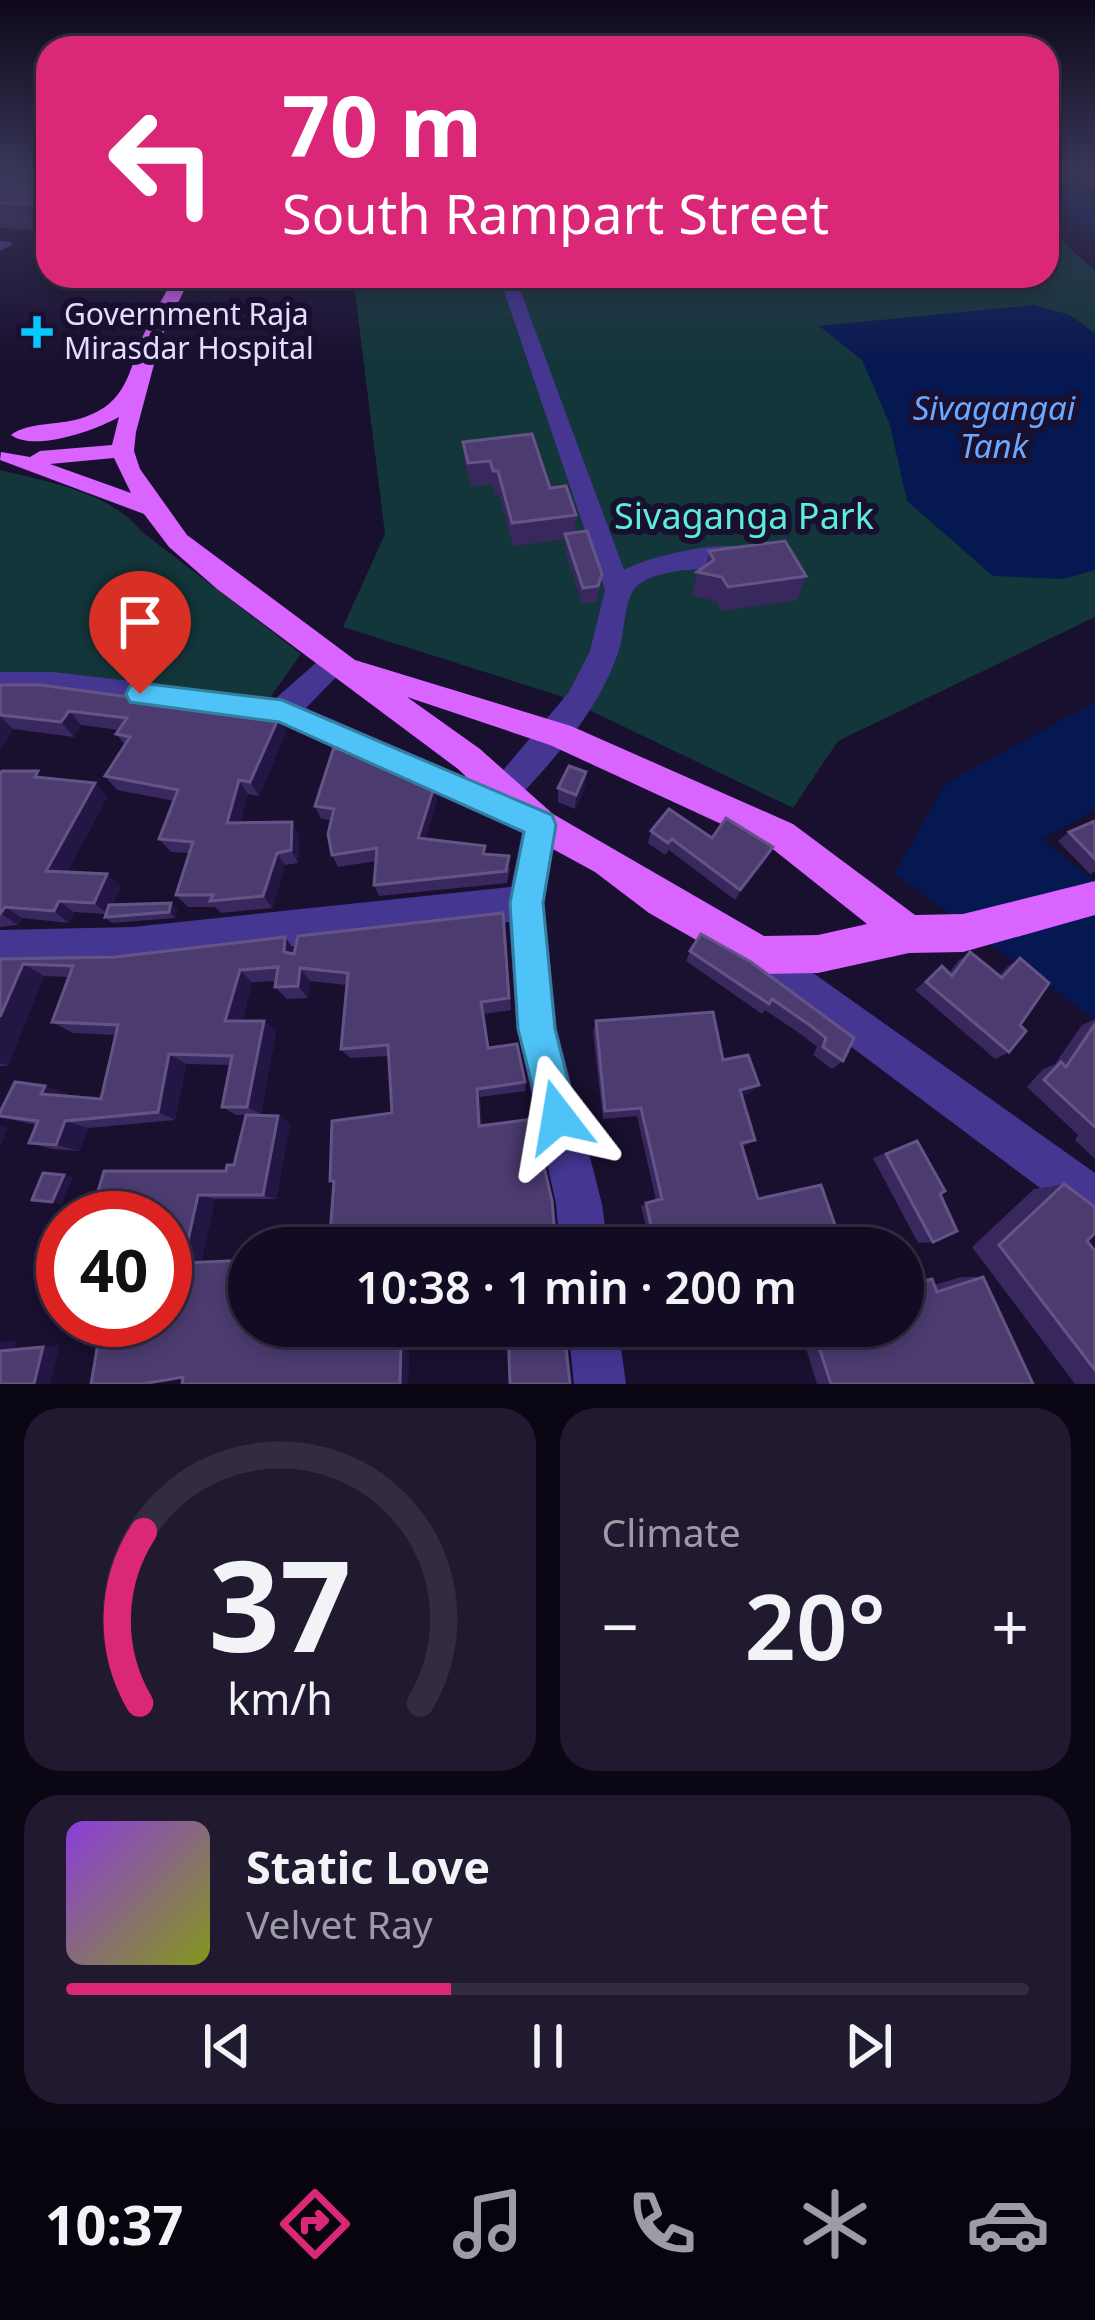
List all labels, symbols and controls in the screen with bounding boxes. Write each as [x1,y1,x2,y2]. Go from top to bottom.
text: 70 m [282,67,482,182]
icon: left [84,84,240,240]
text: South Rampart Street [282,176,829,250]
place label: Government Raja Mirasdar Hospital [64,293,314,368]
marker: Government Raja Mirasdar Hospital [21,316,53,348]
water label: Sivagangai Tank [913,385,1076,468]
park label: Sivaganga Park [614,491,874,540]
pin [89,571,191,694]
icon: arrive [107,589,173,655]
position arrow [495,1054,621,1180]
speed limit sign: 40 [36,1191,192,1347]
text: 10:38 · 1 min · 200 m [355,1256,797,1317]
text: Climate [602,1505,741,1558]
text: 37 [208,1519,351,1689]
text: 20° [745,1564,886,1686]
text: − [602,1580,639,1670]
text: + [991,1580,1029,1670]
text: km/h [227,1668,332,1727]
text: Static Love [246,1836,490,1897]
text: Velvet Ray [246,1897,433,1950]
icon: previous [194,2013,260,2079]
icon: pause [515,2013,581,2079]
icon: next [836,2013,902,2079]
icon: directions [273,2182,357,2266]
icon: music [446,2182,530,2266]
icon: phone [620,2182,704,2266]
icon: climate [793,2182,877,2266]
icon: car [966,2182,1050,2266]
text: 10:37 [45,2187,183,2261]

